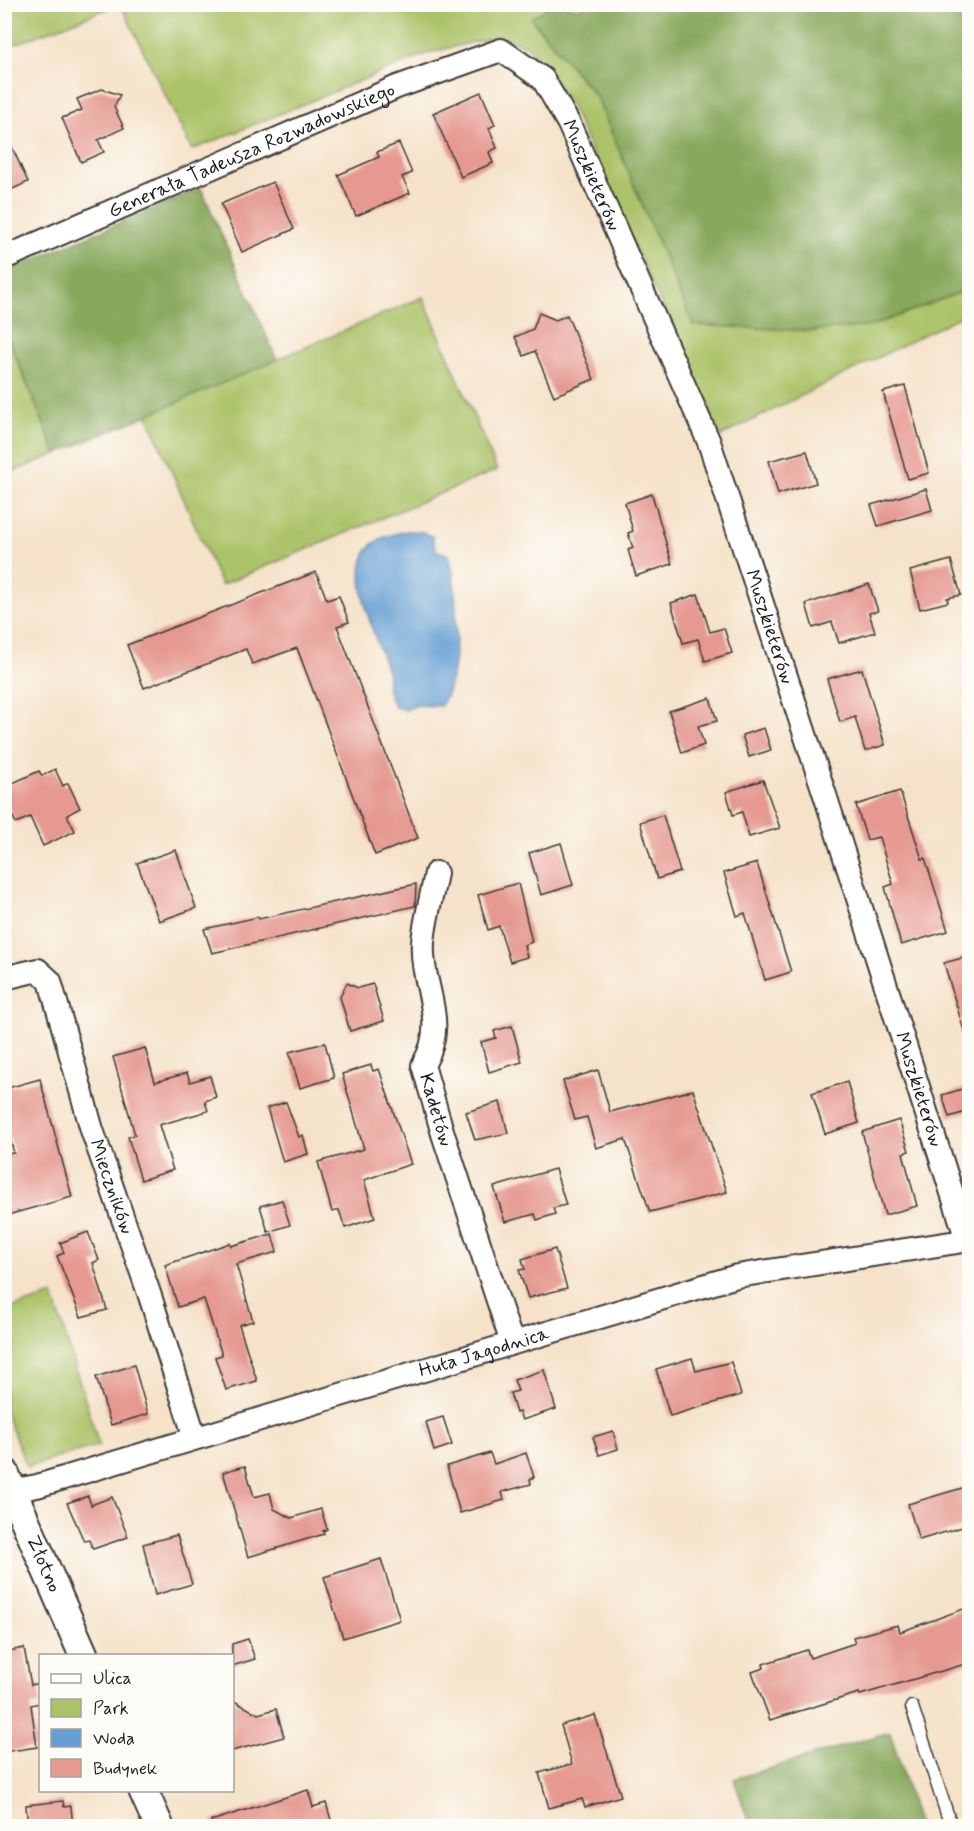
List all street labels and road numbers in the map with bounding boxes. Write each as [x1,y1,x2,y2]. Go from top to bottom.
street label: Generała Tadeusza Rozwadowskiego [104,76,399,225]
street label: Muszkieterów [555,115,628,235]
street label: Muszkieterów [738,566,801,688]
street label: Muszkieterów [888,1029,950,1150]
street label: Kadetów [413,1070,460,1150]
street label: Mieczników [83,1136,141,1238]
street label: Huta Jagodnica [415,1319,553,1384]
street label: Złotno [20,1531,68,1596]

